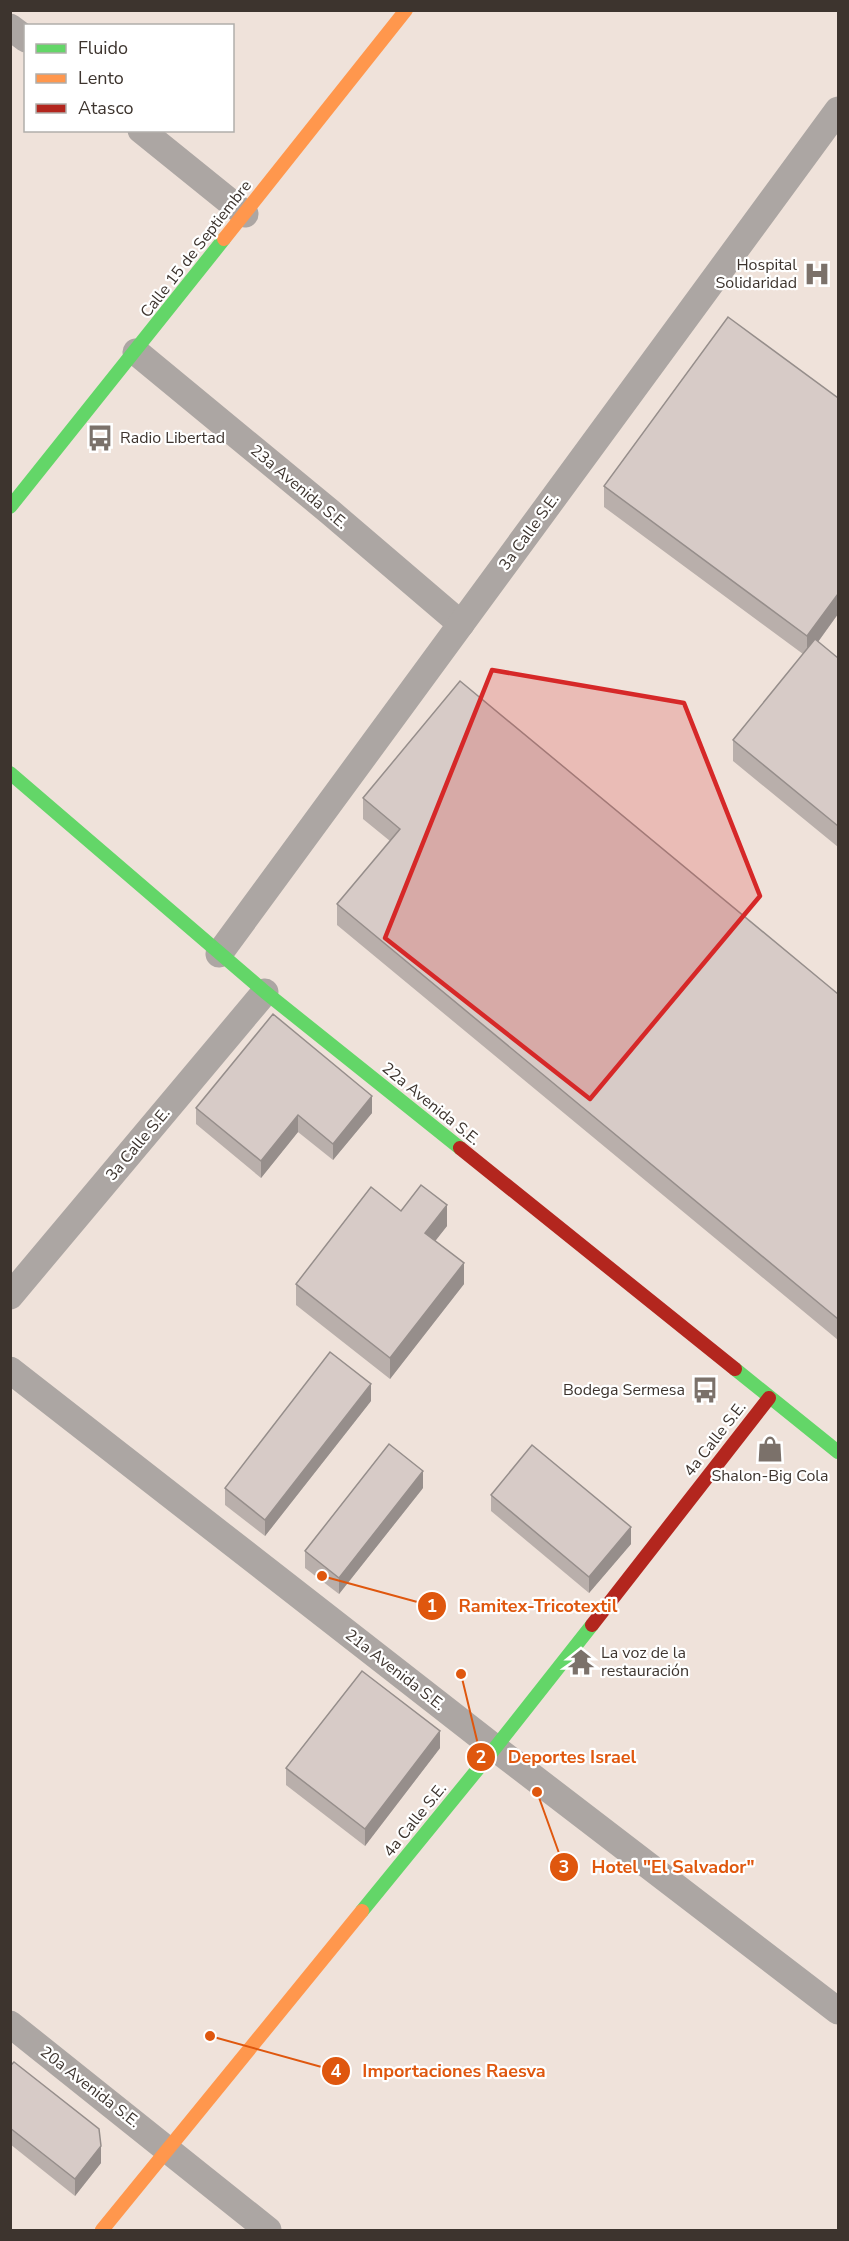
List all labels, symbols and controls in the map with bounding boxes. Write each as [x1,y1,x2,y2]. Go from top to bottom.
legend [24,24,234,132]
text: Fluido [78,36,128,60]
text: Lento [78,66,124,90]
text: Atasco [78,96,134,120]
street label: Calle 15 de Septiembre [135,176,257,322]
place label: Hospital Solidaridad [715,254,797,294]
hospital icon: Hospital Solidaridad [802,259,832,289]
bus stop icon: Radio Libertad [85,423,115,453]
place label: Radio Libertad [120,427,225,449]
street label: 23a Avenida S.E. [246,440,352,534]
street label: 3a Calle S.E. [494,489,564,575]
street label: 22a Avenida S.E. [377,1057,485,1151]
street label: 3a Calle S.E. [101,1103,175,1185]
bus stop icon: Bodega Sermesa [690,1375,720,1405]
place label: Bodega Sermesa [563,1379,685,1401]
street label: 4a Calle S.E. [679,1397,751,1481]
shop icon: Shalon-Big Cola [755,1434,785,1464]
place label: Shalon-Big Cola [711,1465,829,1487]
callout: Ramitex-Tricotextil [417,1588,630,1624]
text: 1 [427,1594,437,1618]
text: Ramitex-Tricotextil [459,1594,618,1618]
street label: 21a Avenida S.E. [341,1624,449,1716]
place label: La voz de la restauración [601,1642,689,1682]
temple icon: La voz de la restauración [566,1647,596,1677]
callout: Deportes Israel [466,1739,649,1775]
text: 2 [476,1745,486,1769]
text: Deportes Israel [508,1745,637,1769]
street label: 4a Calle S.E. [378,1778,452,1862]
callout: Hotel "El Salvador" [549,1849,766,1885]
text: 3 [559,1855,569,1879]
text: Hotel "El Salvador" [592,1855,754,1879]
street label: 20a Avenida S.E. [36,2041,144,2133]
callout: Importaciones Raesva [321,2053,558,2089]
text: 4 [331,2059,342,2083]
text: Importaciones Raesva [362,2059,546,2083]

